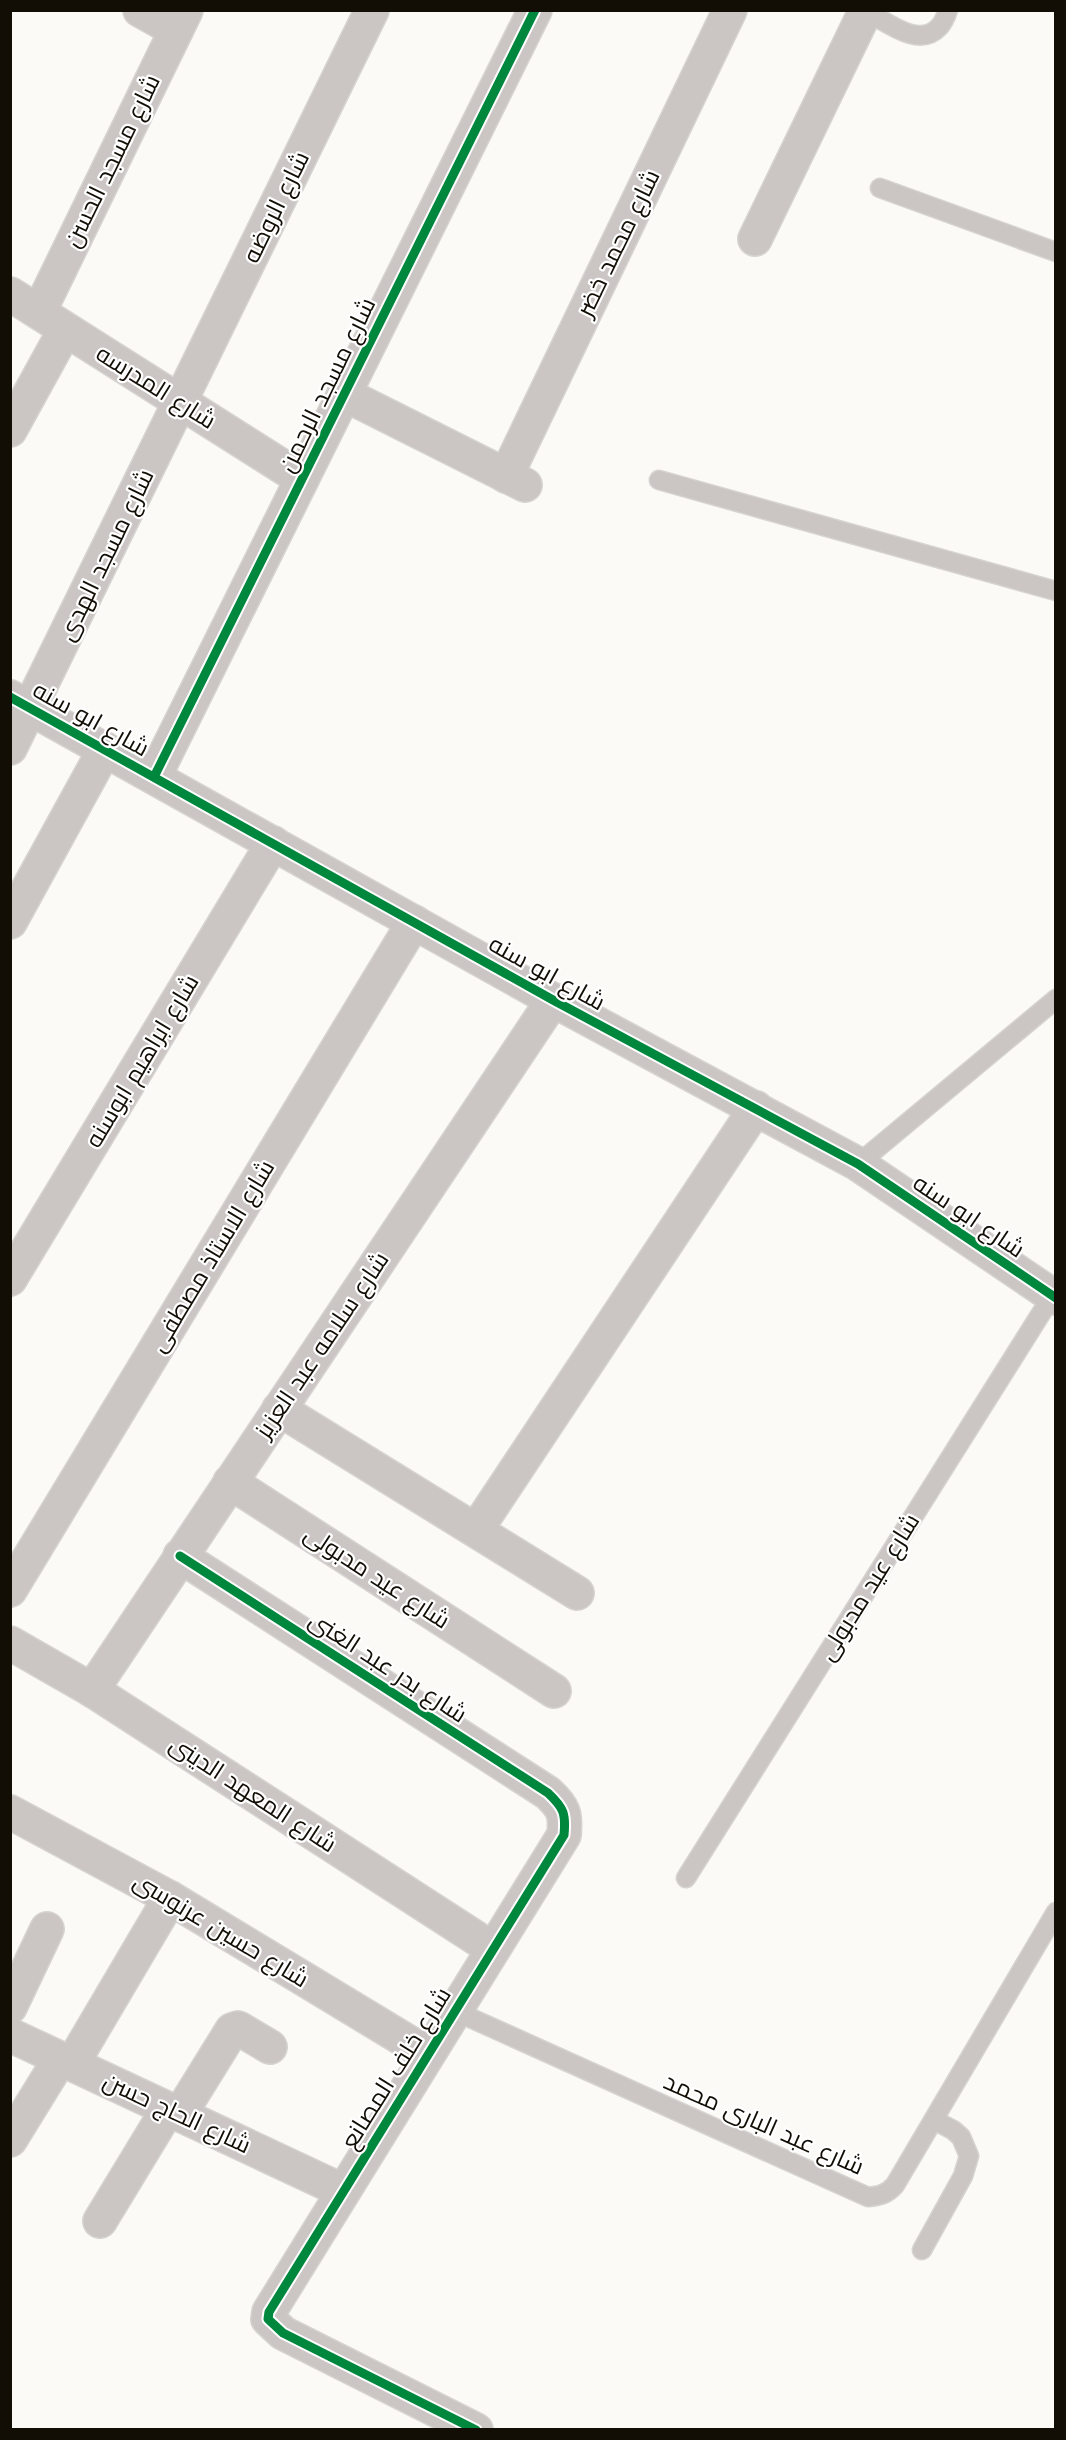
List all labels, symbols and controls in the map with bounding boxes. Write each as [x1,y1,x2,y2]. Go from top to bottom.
street label: شارع مسجد الحسن [54,68,169,253]
street label: شارع الروضه [233,145,318,269]
street label: شارع محمد خضر [566,163,668,324]
street label: شارع مسجد الرحمن [269,291,384,478]
street label: شارع المدرسه [89,336,223,437]
street label: شارع مسجد الهدى [49,463,162,647]
street label: شارع ابو سنه [27,672,156,765]
street label: شارع ابو سنه [483,926,612,1019]
street label: شارع ابراهيم ابوسنه [76,967,207,1154]
street label: شارع الاستاذ مصطفى [140,1153,283,1359]
street label: شارع ابو سنه [906,1165,1032,1266]
street label: شارع سلامه عبد العزيز [245,1244,397,1447]
street label: شارع عيد مدبولى [809,1506,928,1667]
street label: شارع عيد مدبولى [297,1516,457,1637]
street label: شارع بدر عبد الغنى [302,1602,474,1731]
street label: شارع المعهد الدينى [163,1726,344,1861]
street label: شارع حسين عرنوسى [127,1863,316,1996]
street label: شارع خلف المصانع [332,1980,460,2156]
street label: شارع الحاج حسن [97,2063,257,2162]
street label: شارع عبد البارى محمد [658,2064,870,2183]

